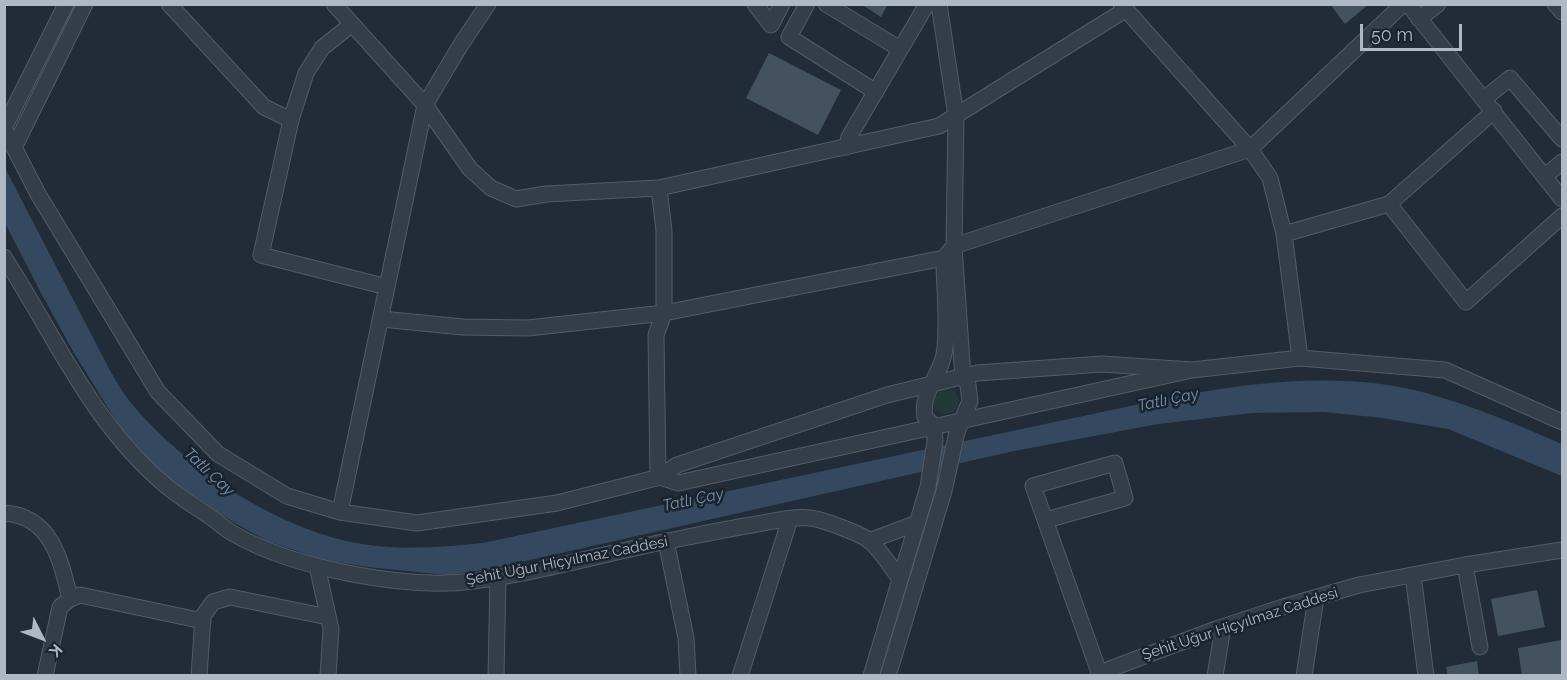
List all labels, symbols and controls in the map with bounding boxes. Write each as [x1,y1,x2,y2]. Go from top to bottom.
scale bar [1363,12,1465,50]
text: 50 m [1371,24,1413,45]
water label: Tatlı Çay [1136,384,1200,416]
water label: Tatlı Çay [180,444,238,500]
water label: Tatlı Çay [661,484,725,516]
street label: Şehit Uğur Hiçyılmaz Caddesi [465,533,669,589]
street label: Şehit Uğur Hiçyılmaz Caddesi [1140,584,1340,664]
north arrow [12,608,72,668]
text: K [45,640,66,661]

